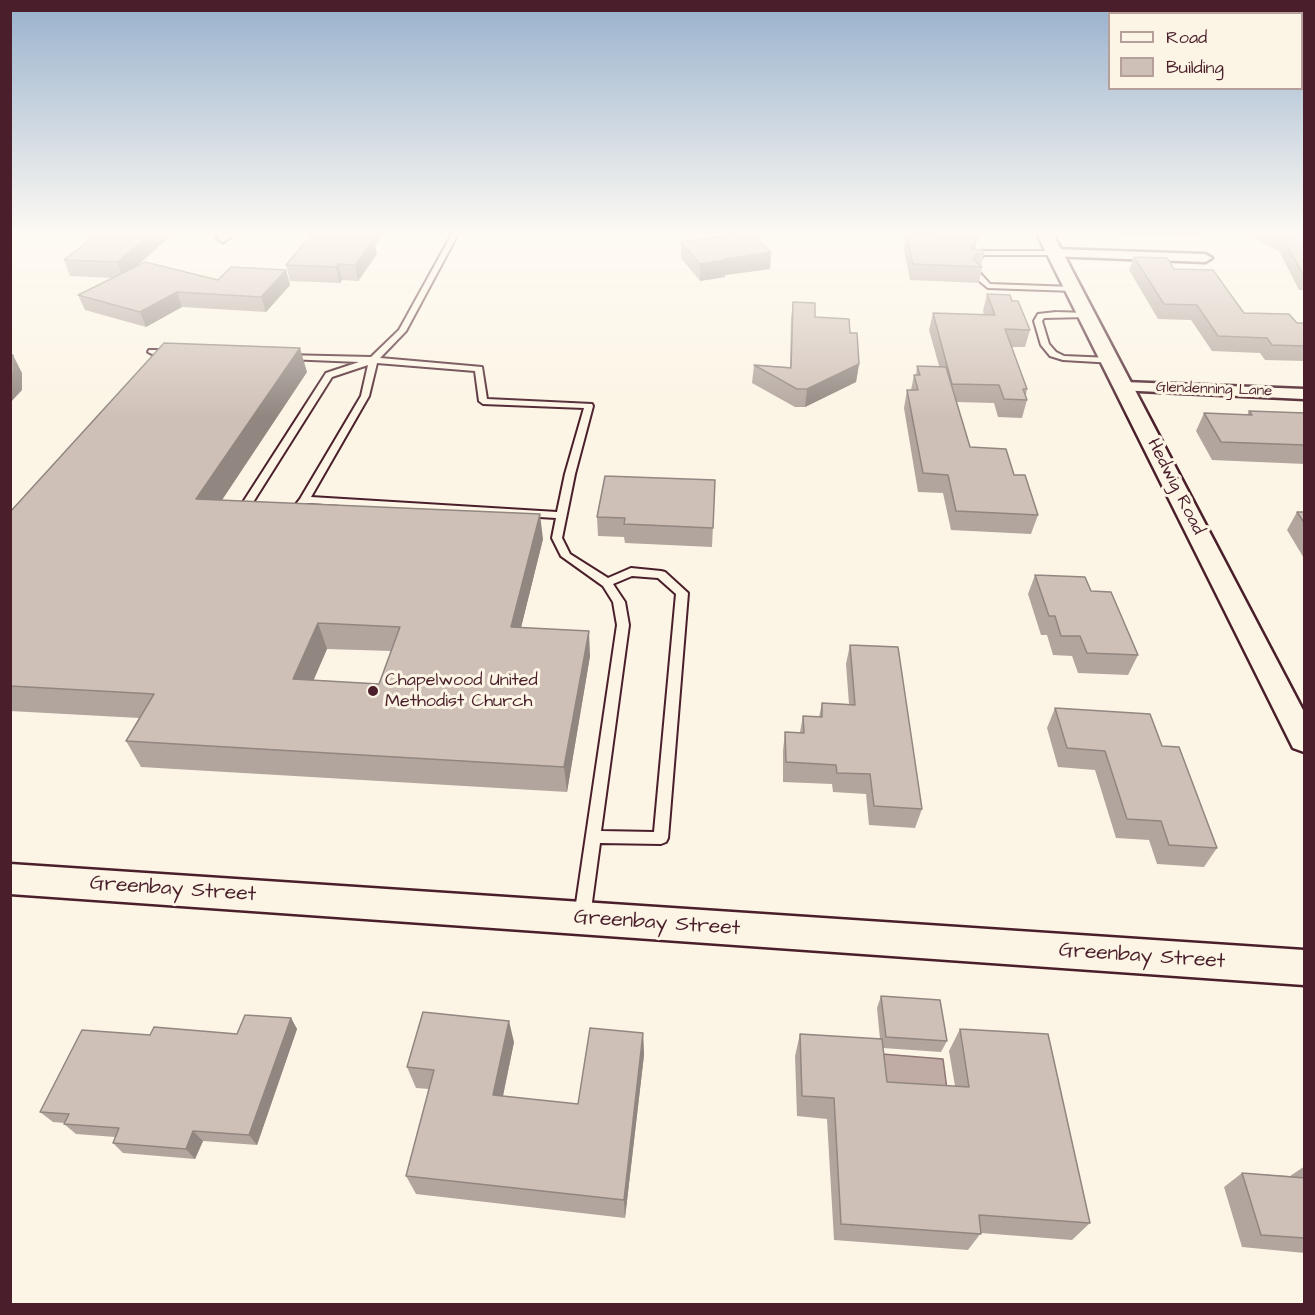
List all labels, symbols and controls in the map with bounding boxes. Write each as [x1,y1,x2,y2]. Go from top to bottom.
legend [1108,12,1303,90]
text: Road [1166,25,1207,50]
text: Building [1166,55,1224,80]
street label: Glendenning Lane [1156,379,1272,401]
street label: Hedwig Road [1142,435,1208,539]
place label: Chapelwood United Methodist Church [385,670,538,712]
marker: Chapelwood United Methodist Church [366,684,380,698]
street label: Greenbay Street [89,872,257,908]
street label: Greenbay Street [573,906,741,942]
street label: Greenbay Street [1058,939,1226,975]

